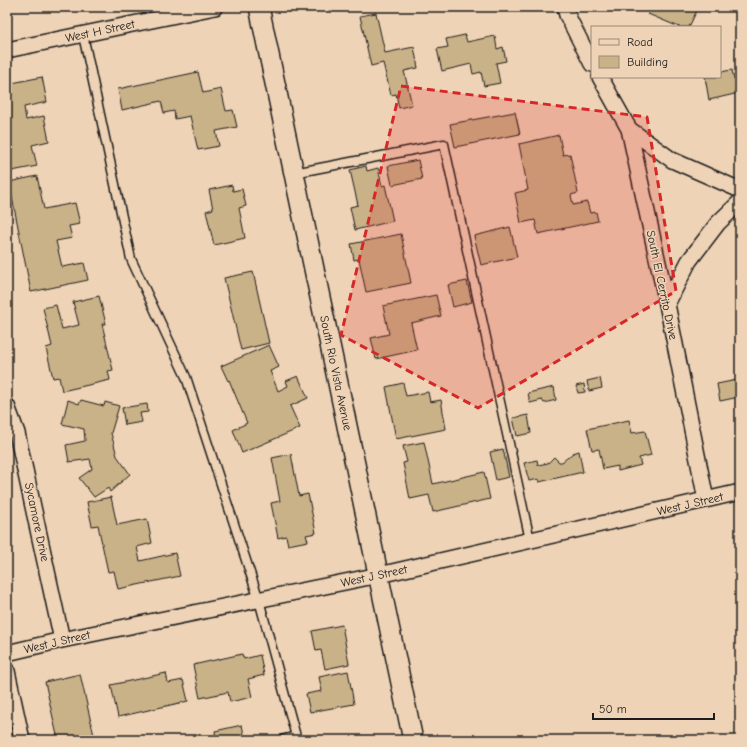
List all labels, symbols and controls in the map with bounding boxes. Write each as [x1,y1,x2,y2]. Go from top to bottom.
street label: West H Street [64,17,137,45]
legend [591,26,721,78]
text: Road [627,35,653,49]
text: Building [627,55,668,69]
street label: South El Cerrito Drive [644,229,680,341]
street label: South Rio Vista Avenue [317,314,355,432]
street label: Sycamore Drive [22,481,52,563]
street label: West J Street [656,489,725,518]
street label: West J Street [339,562,409,590]
street label: West J Street [23,627,92,656]
scale bar [593,695,714,721]
text: 50 m [599,702,627,716]

